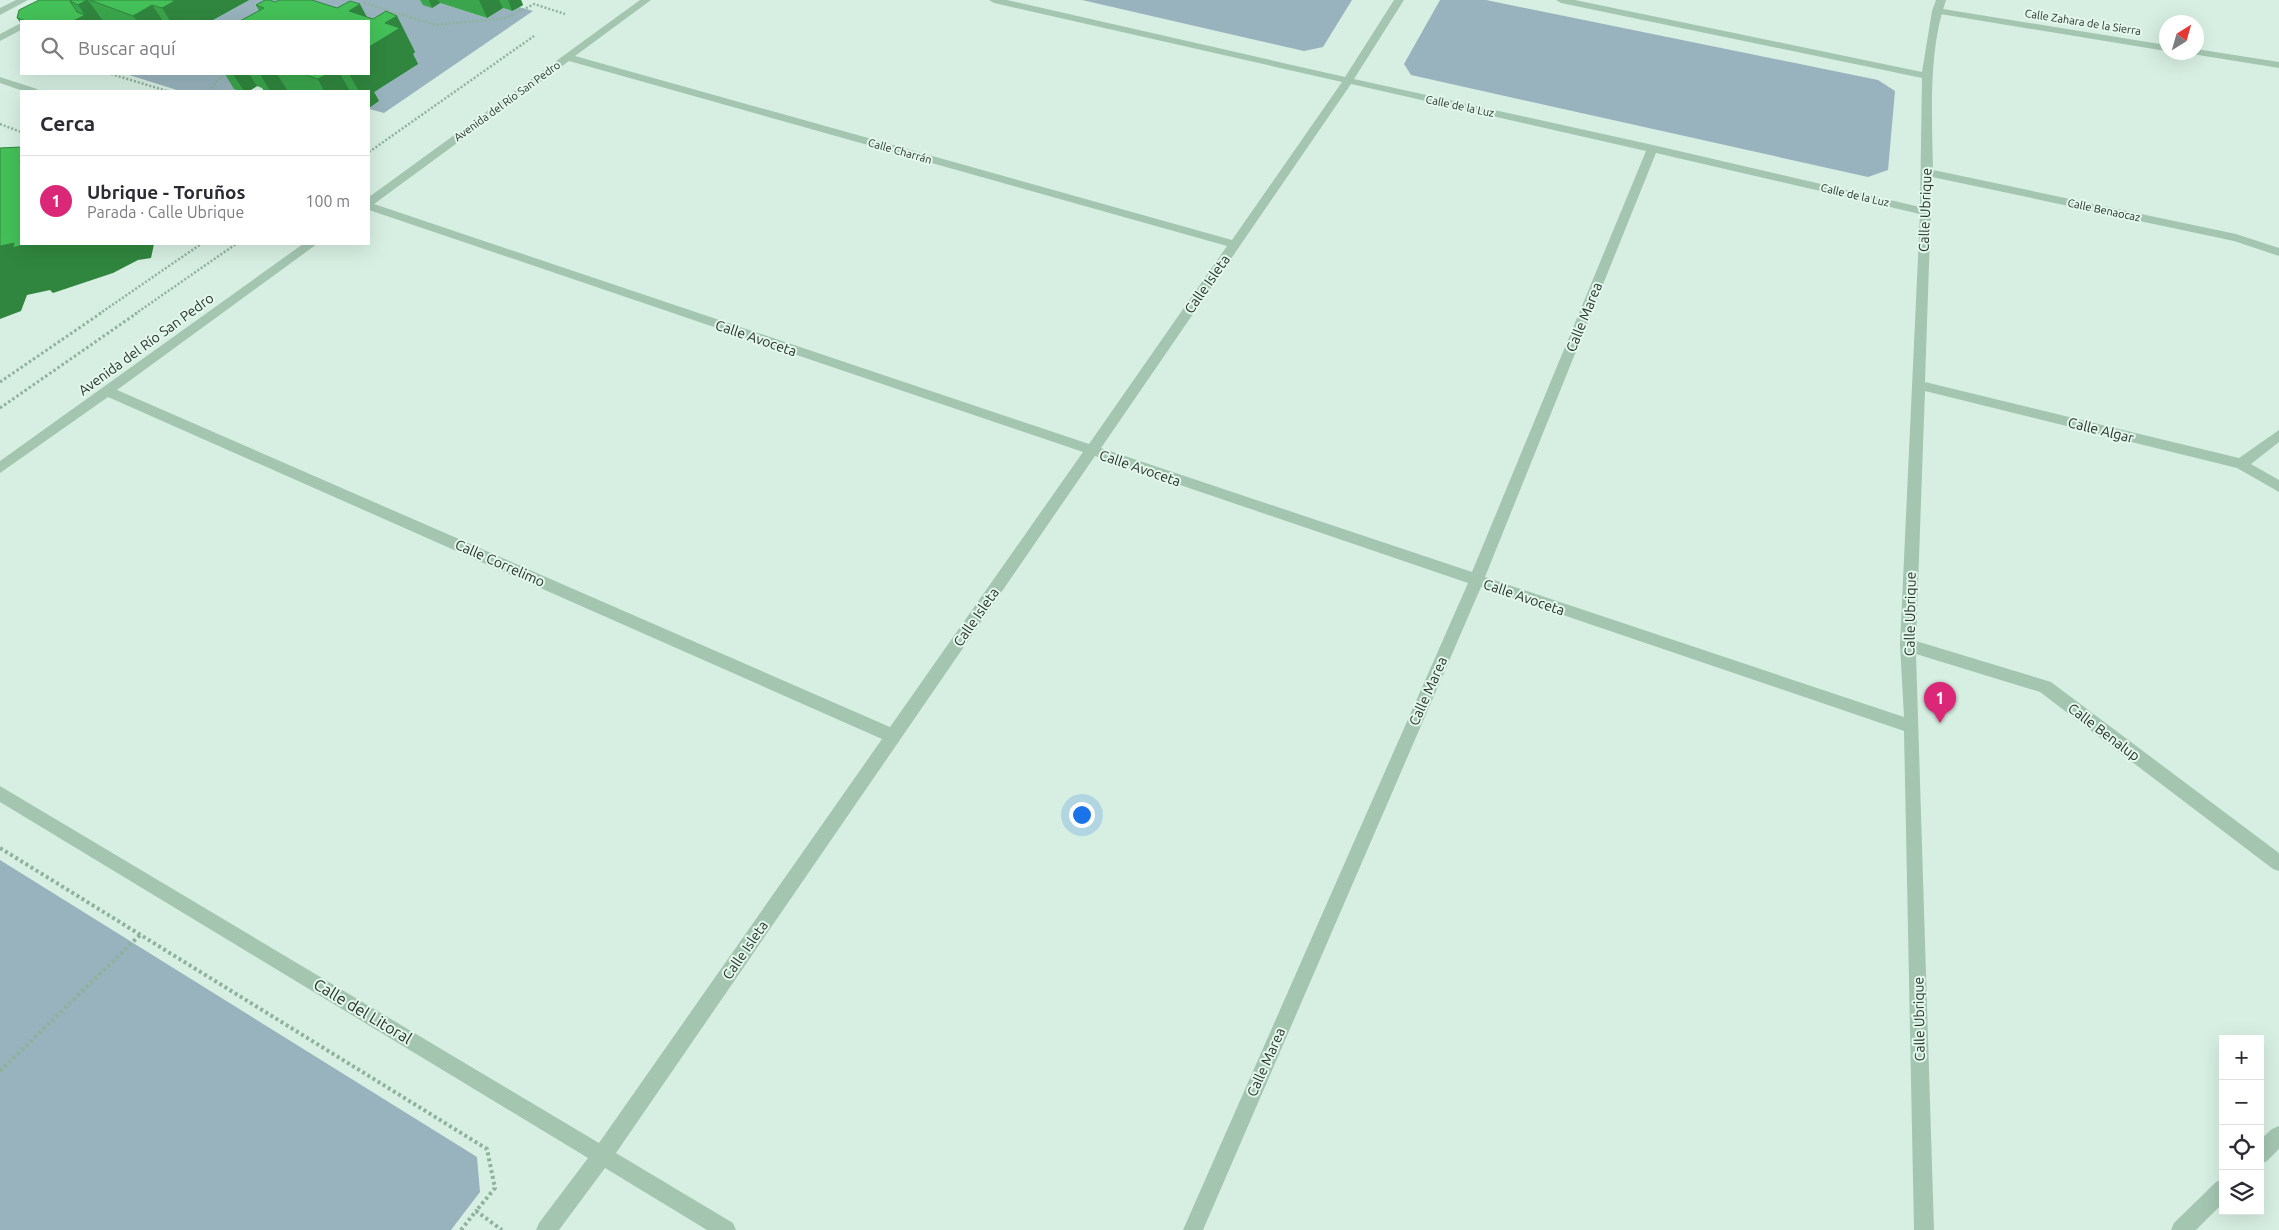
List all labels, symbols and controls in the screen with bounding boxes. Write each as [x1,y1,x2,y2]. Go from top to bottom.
street label: Calle Zahara de la Sierra [2024,7,2142,37]
north arrow [2159,15,2204,60]
search box [20,20,370,75]
icon: search [38,34,66,62]
text: Buscar aquí [78,37,176,59]
street label: Avenida del Río San Pedro [452,59,562,143]
street label: Calle de la Luz [1425,93,1495,119]
text: Cerca [40,111,95,135]
street label: Calle Charrán [867,136,933,166]
street label: Calle Ubrique [1916,168,1934,252]
text: Ubrique - Toruños [87,181,245,203]
street label: Calle de la Luz [1820,181,1890,209]
text: 1 [51,192,61,210]
text: 100 m [305,192,350,210]
street label: Calle Benaocaz [2067,196,2141,224]
text: Parada · Calle Ubrique [87,203,244,221]
street label: Calle Isleta [1181,252,1233,316]
street label: Calle Marea [1563,280,1605,354]
street label: Avenida del Río San Pedro [75,290,217,398]
street label: Calle Avoceta [713,317,799,359]
street label: Calle Algar [2066,414,2136,446]
street label: Calle Avoceta [1097,447,1183,489]
street label: Calle Correlimo [453,536,547,590]
street label: Calle Ubrique [1901,572,1919,656]
street label: Calle Avoceta [1481,576,1567,618]
street label: Calle Isleta [950,585,1002,649]
street label: Calle Marea [1406,654,1450,728]
pin: 1 [1924,682,1956,723]
street label: Calle Benalup [2065,700,2143,764]
your location [1069,802,1095,828]
street label: Calle Isleta [719,918,771,982]
street label: Calle del Litoral [311,975,415,1047]
street label: Calle Ubrique [1910,977,1928,1061]
street label: Calle Marea [1244,1025,1288,1099]
map controls [2219,1035,2264,1215]
button: + [2219,1035,2264,1080]
button: − [2219,1080,2264,1125]
button: locate [2219,1125,2264,1170]
button: layers [2219,1170,2264,1215]

